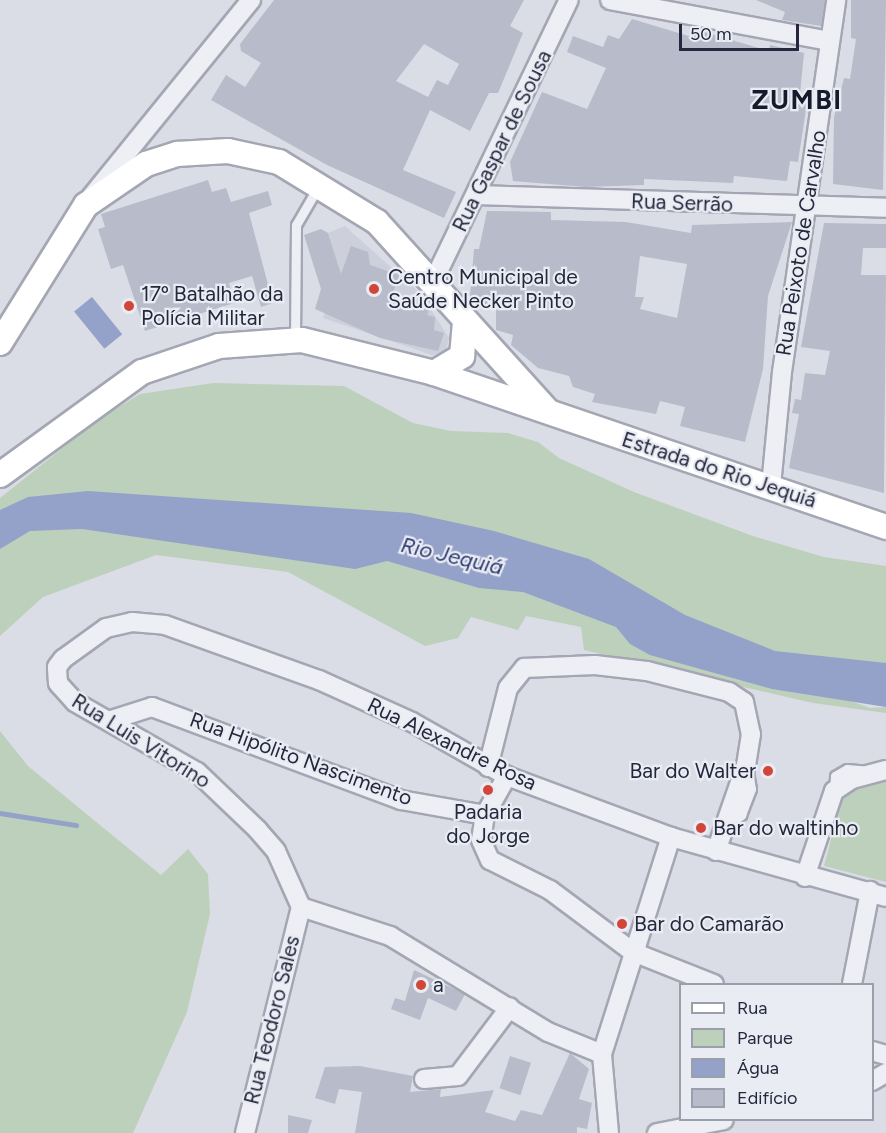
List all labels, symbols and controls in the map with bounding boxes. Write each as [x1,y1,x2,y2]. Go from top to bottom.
scale bar [682,12,802,50]
text: 50 m [690,23,732,45]
street label: Rua Gaspar de Sousa [447,46,557,236]
district label: ZUMBI [751,84,843,116]
street label: Rua Peixoto de Carvalho [771,128,831,358]
street label: Rua Serrão [630,189,734,217]
place label: Centro Municipal de Saúde Necker Pinto [388,264,578,314]
marker: Centro Municipal de Saúde Necker Pinto [365,280,383,298]
place label: 17º Batalhão da Polícia Militar [141,281,283,331]
marker: 17º Batalhão da Polícia Militar [122,299,136,313]
street label: Estrada do Rio Jequiá [619,427,819,513]
water label: Rio Jequiá [398,531,506,581]
street label: Rua Luis Vitorino [67,688,215,794]
street label: Rua Alexandre Rosa [363,692,541,796]
street label: Rua Hipólito Nascimento [186,707,416,811]
place label: Bar do Walter [629,758,756,784]
marker: Bar do Walter [761,764,775,778]
marker: Padaria do Jorge [481,783,495,797]
place label: Padaria do Jorge [446,799,530,849]
place label: Bar do waltinho [713,815,858,841]
marker: Bar do waltinho [694,821,708,835]
place label: Bar do Camarão [634,911,784,937]
marker: Bar do Camarão [615,917,629,931]
street label: Rua Teodoro Sales [239,933,305,1107]
place label: a [433,972,444,998]
marker: a [414,978,428,992]
legend [679,983,874,1121]
text: Rua [737,997,768,1019]
text: Parque [737,1027,793,1049]
text: Água [737,1057,779,1079]
text: Edifício [737,1087,798,1109]

